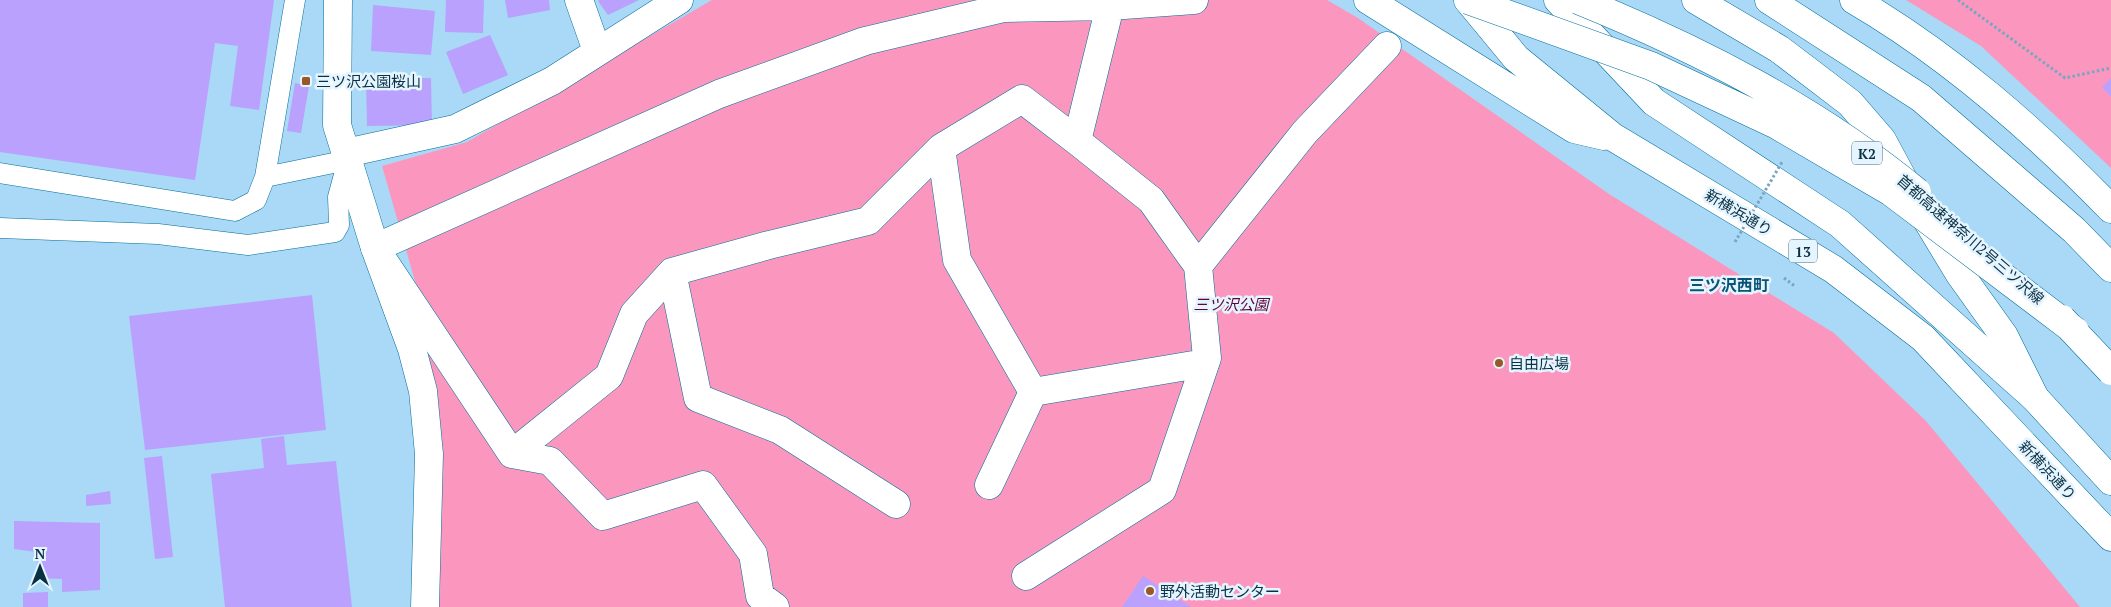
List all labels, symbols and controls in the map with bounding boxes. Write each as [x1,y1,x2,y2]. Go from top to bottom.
place label: 三ツ沢公園桜山 [316,71,421,91]
marker: 三ツ沢公園桜山 [300,75,312,87]
road number: K2 [1852,142,1882,164]
street label: 首都高速神奈川2号三ツ沢線 [1893,170,2049,308]
street label: 新横浜通り [1702,184,1776,240]
road number: 13 [1789,240,1817,262]
district label: 三ツ沢西町 [1689,274,1769,296]
park label: 三ツ沢公園 [1193,294,1270,314]
place label: 自由広場 [1509,353,1569,373]
marker: 自由広場 [1493,357,1505,369]
street label: 新横浜通り [2015,436,2081,504]
north arrow [15,542,65,592]
text: N [35,544,46,563]
place label: 野外活動センター [1160,581,1280,601]
marker: 野外活動センター [1144,585,1156,597]

